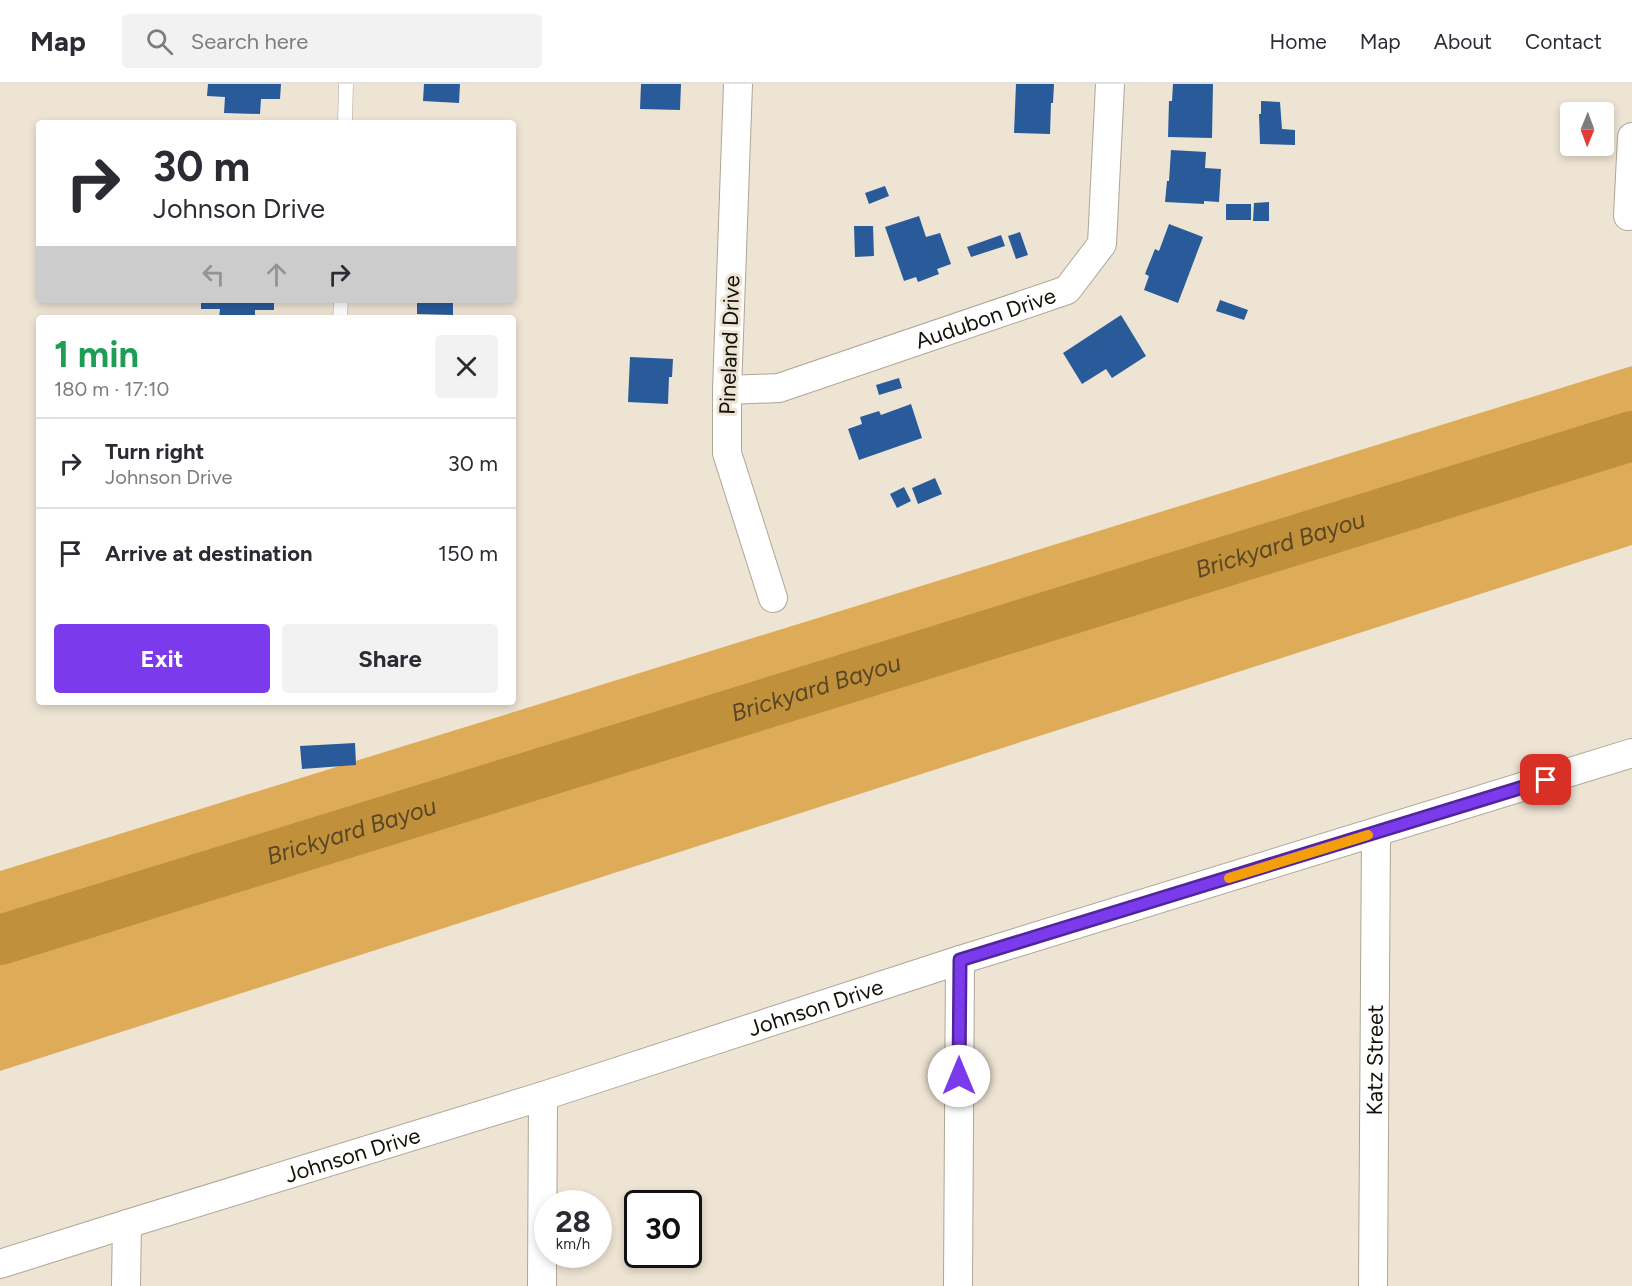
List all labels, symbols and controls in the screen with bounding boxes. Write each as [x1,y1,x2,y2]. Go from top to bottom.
search box [122,14,542,68]
text: Map [30,24,86,58]
icon: search [143,25,176,58]
text: Search here [191,28,308,55]
text: Home [1270,29,1327,54]
text: Map [1360,29,1401,54]
text: About [1434,29,1492,54]
text: Contact [1525,29,1602,54]
north arrow [1560,102,1614,156]
map controls [1560,102,1614,156]
text: 30 m [153,141,250,192]
icon: right [54,144,132,222]
text: Johnson Drive [153,192,325,225]
icon: left [197,258,230,291]
icon: ahead [260,258,293,291]
icon: right [323,258,356,291]
street label: Pineland Drive [714,275,745,415]
street label: Audubon Drive [912,282,1059,355]
text: 1 min [54,333,139,376]
button: close [435,335,498,398]
text: 180 m · 17:10 [54,377,169,401]
text: Turn right [105,438,204,465]
icon: right [54,447,87,480]
text: 30 m [448,450,498,477]
text: Johnson Drive [105,465,233,489]
water label: Brickyard Bayou [1192,504,1369,584]
icon: arrive [54,537,87,570]
text: Arrive at destination [105,540,313,567]
text: 150 m [438,540,498,567]
button: Exit [54,624,270,693]
button: Share [282,624,498,693]
water label: Brickyard Bayou [727,648,904,727]
pin [1520,754,1571,805]
icon: arrive [1529,763,1562,796]
water label: Brickyard Bayou [263,791,440,871]
street label: Johnson Drive [745,973,887,1042]
street label: Katz Street [1361,1005,1389,1115]
position arrow [927,1044,991,1108]
street label: Johnson Drive [282,1122,424,1189]
speed limit sign: 30 [624,1190,702,1268]
text: 28 [555,1203,591,1240]
text: km/h [556,1235,590,1253]

